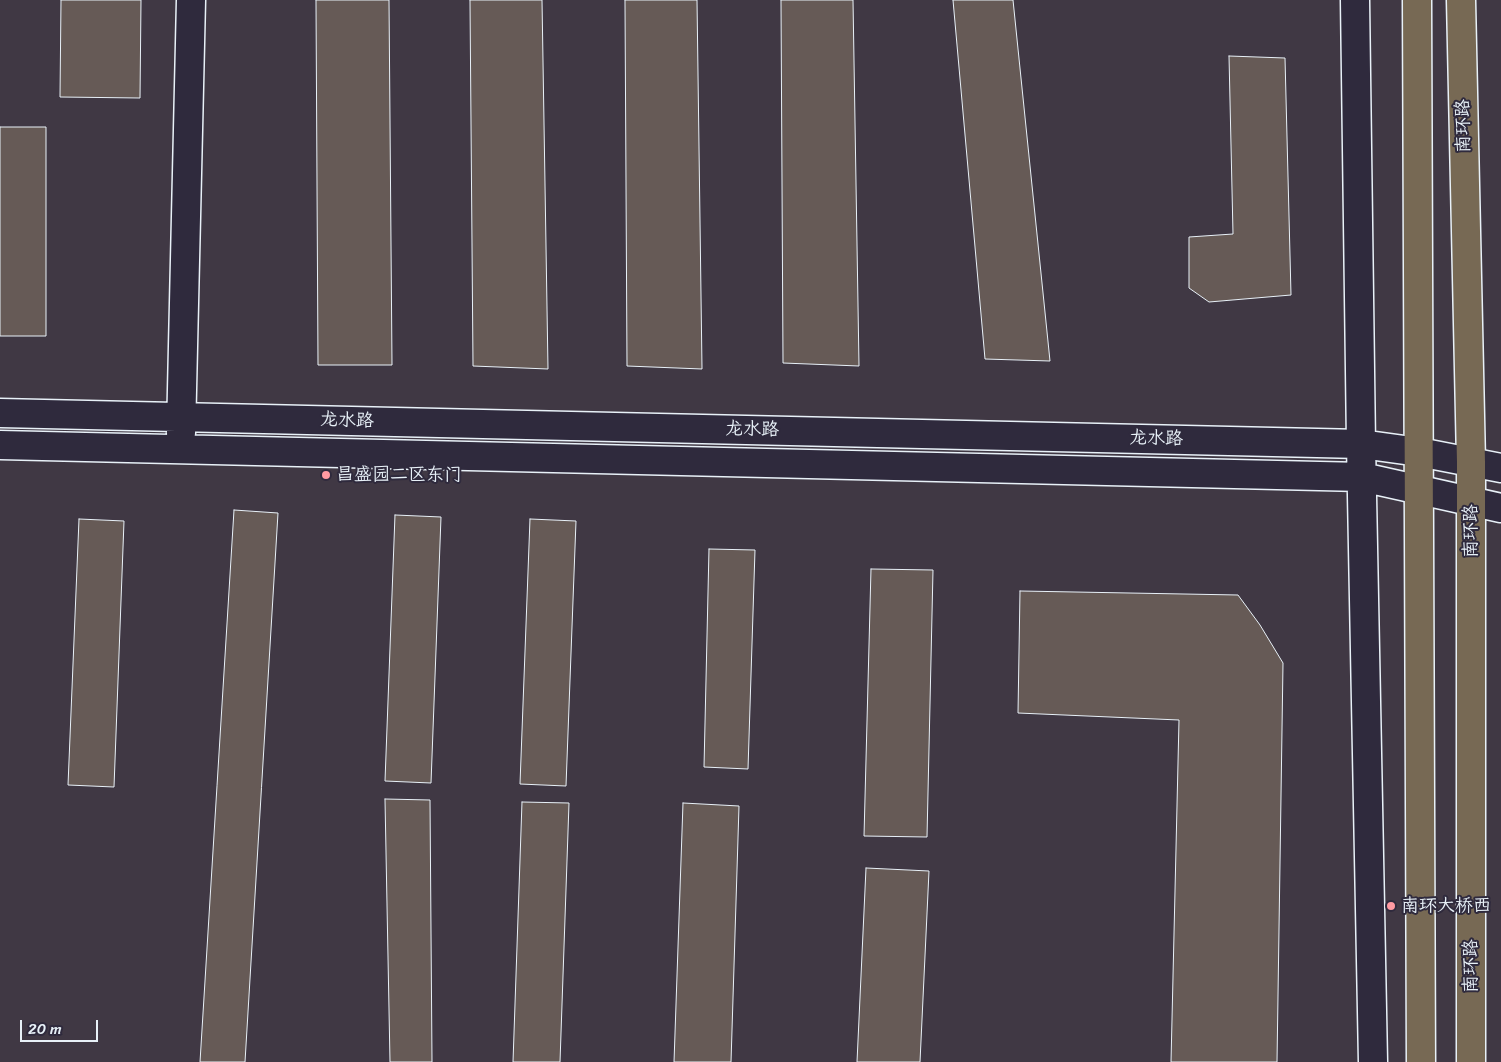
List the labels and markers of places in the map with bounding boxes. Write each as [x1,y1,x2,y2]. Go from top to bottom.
place label: 昌盛园二区东门 [336,464,462,486]
marker: 昌盛园二区东门 [320,469,332,481]
place label: 南环大桥西 [1401,895,1491,917]
marker: 南环大桥西 [1385,900,1397,912]

